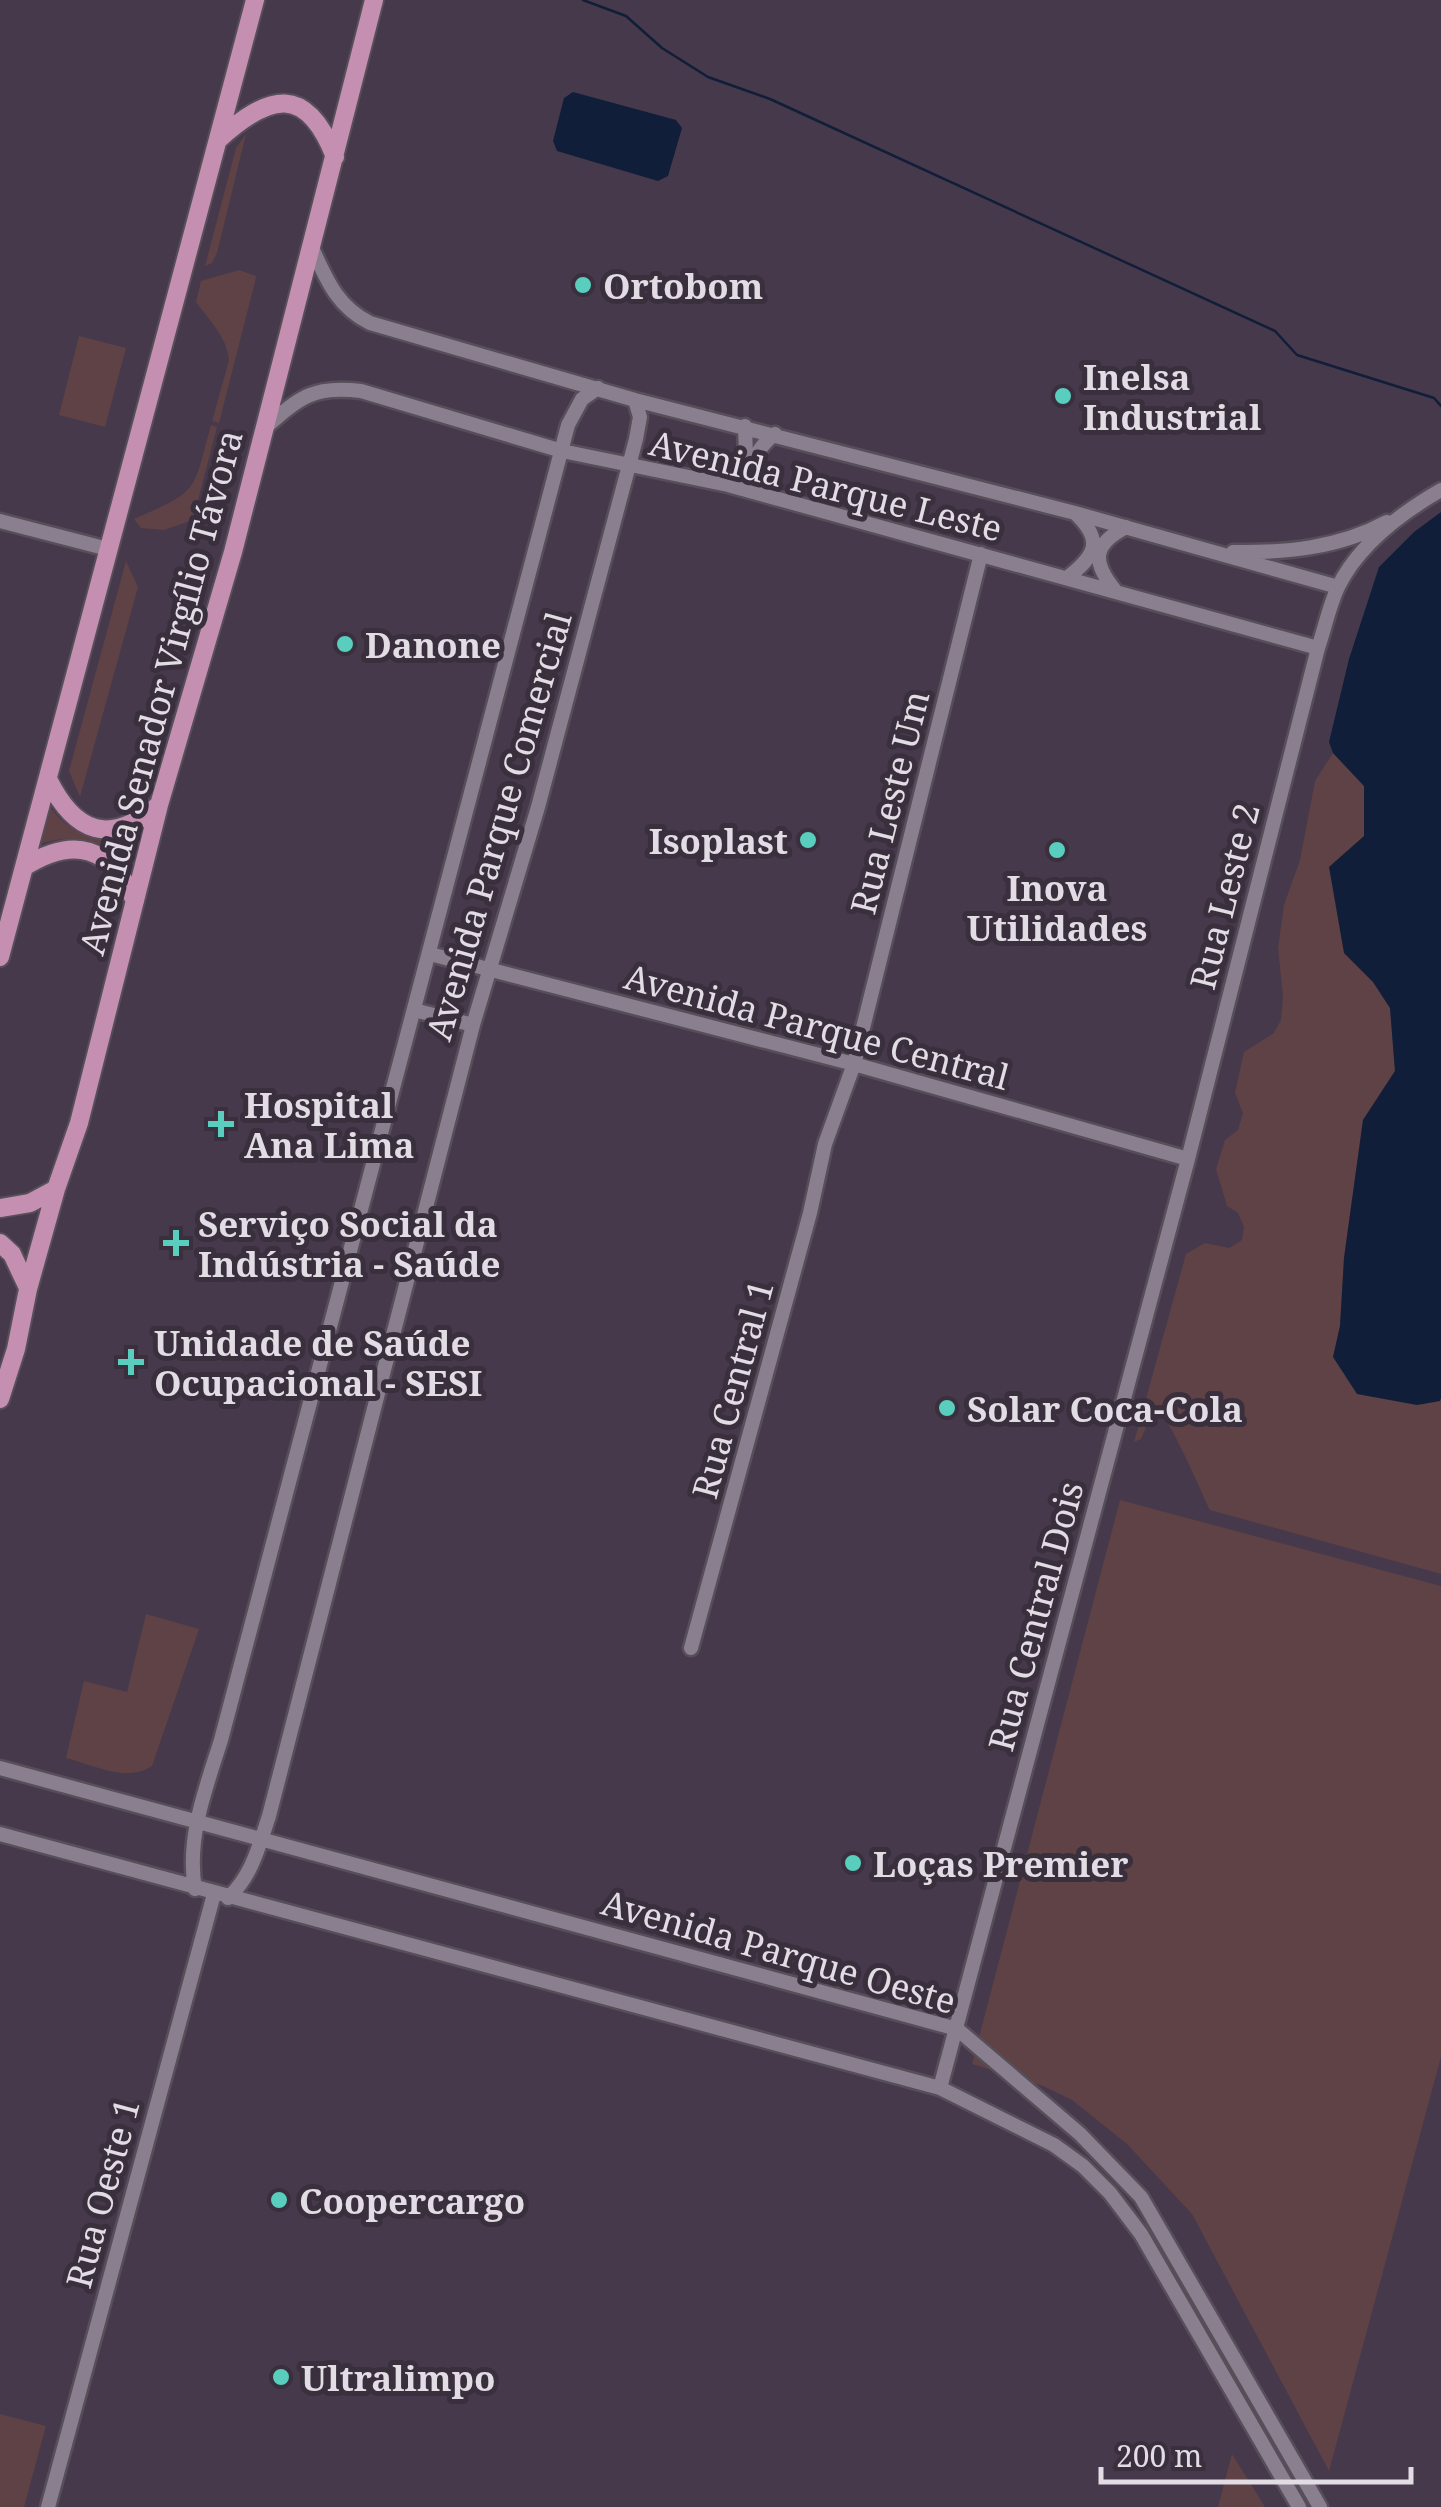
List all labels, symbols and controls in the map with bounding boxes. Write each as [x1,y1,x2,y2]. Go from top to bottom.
place label: Ortobom [603,262,763,309]
marker: Ortobom [572,274,594,296]
place label: Inelsa Industrial [1083,353,1261,440]
marker: Inelsa Industrial [1052,385,1074,407]
street label: Avenida Parque Leste [645,418,1007,552]
street label: Avenida Senador Virgílio Távora [67,424,253,960]
street label: Avenida Parque Comercial [414,606,582,1046]
place label: Danone [365,621,501,668]
marker: Danone [334,633,356,655]
street label: Rua Leste Um [839,685,939,919]
street label: Rua Leste 2 [1178,798,1270,994]
place label: Isoplast [649,817,788,864]
marker: Isoplast [797,829,819,851]
marker: Inova Utilidades [1046,839,1068,861]
place label: Inova Utilidades [967,864,1147,951]
street label: Avenida Parque Central [620,952,1014,1100]
place label: Hospital Ana Lima [244,1081,415,1168]
marker: Hospital Ana Lima [208,1111,234,1137]
place label: Serviço Social da Indústria - Saúde [198,1200,500,1287]
marker: Serviço Social da Indústria - Saúde [163,1230,189,1256]
street label: Rua Central 1 [680,1275,784,1503]
place label: Unidade de Saúde Ocupacional - SESI [154,1319,482,1406]
marker: Unidade de Saúde Ocupacional - SESI [118,1349,144,1375]
place label: Solar Coca-Cola [967,1385,1243,1432]
marker: Solar Coca-Cola [936,1397,958,1419]
street label: Rua Central Dois [976,1476,1094,1756]
place label: Loças Premier [873,1840,1129,1887]
marker: Loças Premier [842,1852,864,1874]
street label: Avenida Parque Oeste [597,1878,961,2024]
street label: Rua Oeste 1 [54,2093,150,2293]
place label: Coopercargo [299,2177,525,2224]
marker: Coopercargo [268,2189,290,2211]
place label: Ultralimpo [301,2354,495,2401]
marker: Ultralimpo [270,2366,292,2388]
scale bar [1101,2422,1411,2484]
text: 200 m [1116,2435,1202,2476]

